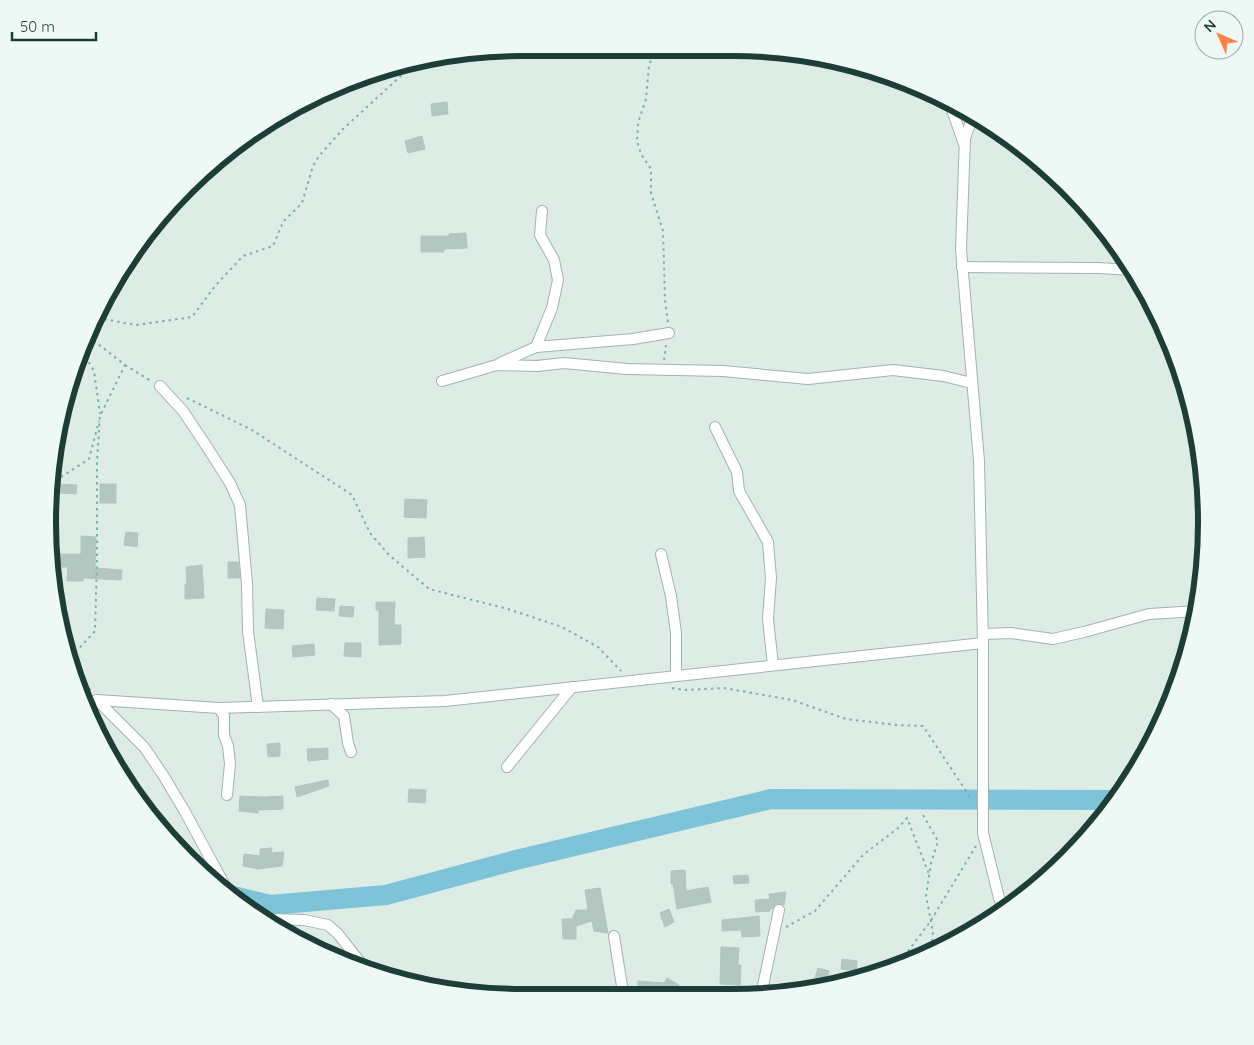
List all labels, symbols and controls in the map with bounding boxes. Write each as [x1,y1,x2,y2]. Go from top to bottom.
scale bar [12,10,96,42]
north arrow [1194,10,1244,60]
text: N [1200,16,1220,36]
text: 50 m [20,17,55,36]

